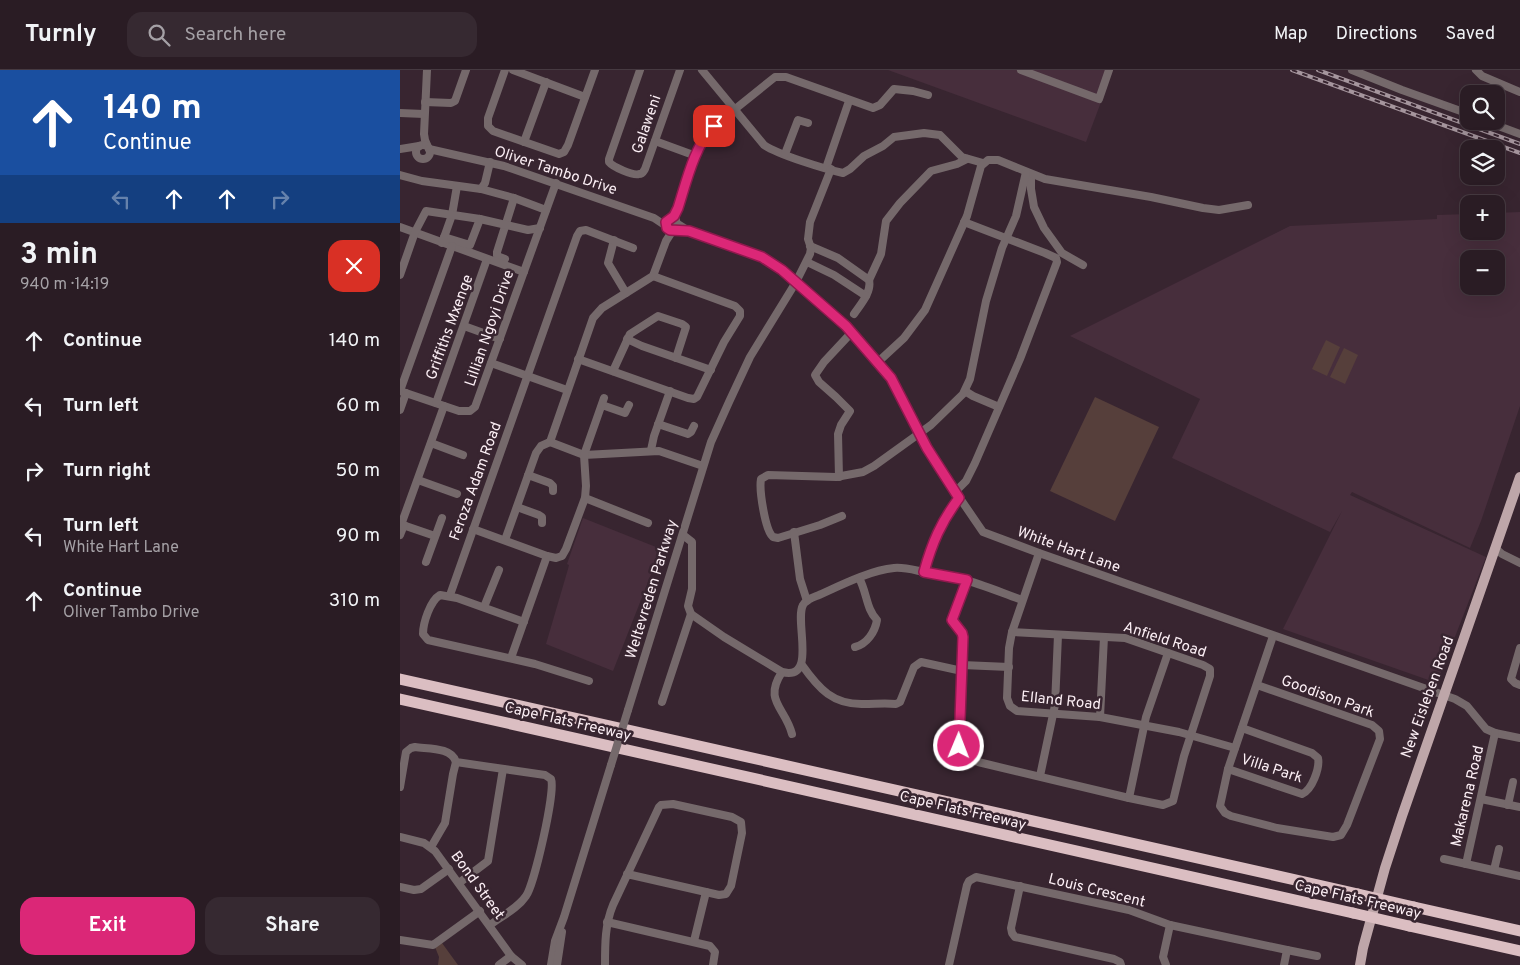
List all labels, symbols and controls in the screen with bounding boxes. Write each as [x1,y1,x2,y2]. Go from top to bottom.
search box [127,12,477,57]
text: Turnly [25,20,97,50]
icon: search [145,21,173,49]
text: Search here [185,23,286,47]
text: Map [1274,23,1308,46]
text: Directions [1336,23,1418,46]
text: Saved [1446,23,1495,46]
map controls [1460,85,1505,295]
button: search [1460,85,1505,130]
text: 140 m [103,87,202,131]
icon: ahead [20,90,85,155]
street label: Galaweni [629,93,666,156]
pin [693,105,735,147]
icon: arrive [700,112,728,140]
text: Continue [103,130,192,157]
button: layers [1460,140,1505,185]
street label: Oliver Tambo Drive [492,143,619,200]
icon: left [107,185,135,213]
icon: ahead [160,185,188,213]
icon: ahead [213,185,241,213]
icon: right [266,185,294,213]
button: + [1460,195,1505,240]
text: 3 min [20,237,98,274]
button: close [328,240,380,292]
button: − [1460,250,1505,295]
street label: Lillian Ngoyi Drive [462,268,519,389]
street label: Griffiths Mxenge [423,272,478,383]
text: 940 m · 14:19 [20,275,109,295]
icon: ahead [20,327,48,355]
text: Continue [63,329,142,353]
text: 140 m [329,329,380,353]
icon: left [20,392,48,420]
text: Turn left [63,394,139,418]
text: 60 m [336,394,380,418]
street label: Feroza Adam Road [446,420,507,544]
icon: right [20,457,48,485]
text: Turn right [63,459,151,483]
text: 50 m [335,459,380,483]
text: Turn left [63,514,139,538]
street label: Weltevreden Parkway [622,517,683,662]
icon: left [20,522,48,550]
street label: White Hart Lane [1014,523,1123,578]
text: 90 m [336,524,380,548]
text: White Hart Lane [63,538,179,558]
text: Continue [63,579,142,603]
icon: ahead [20,587,48,615]
text: 310 m [329,589,380,613]
text: Oliver Tambo Drive [63,603,199,623]
street label: Anfield Road [1121,618,1208,663]
street label: New Eisleben Road [1398,634,1459,761]
street label: Goodison Park [1278,672,1377,723]
street label: Elland Road [1020,688,1102,715]
street label: Cape Flats Freeway [502,699,633,746]
position arrow [932,719,984,771]
street label: Makarena Road [1448,744,1489,849]
street label: Villa Park [1238,751,1305,788]
street label: Cape Flats Freeway [897,788,1028,835]
street label: Bond Street [446,848,508,924]
street label: Louis Crescent [1046,870,1147,913]
street label: Cape Flats Freeway [1292,877,1423,924]
button: Exit [20,897,195,955]
button: Share [205,897,380,955]

